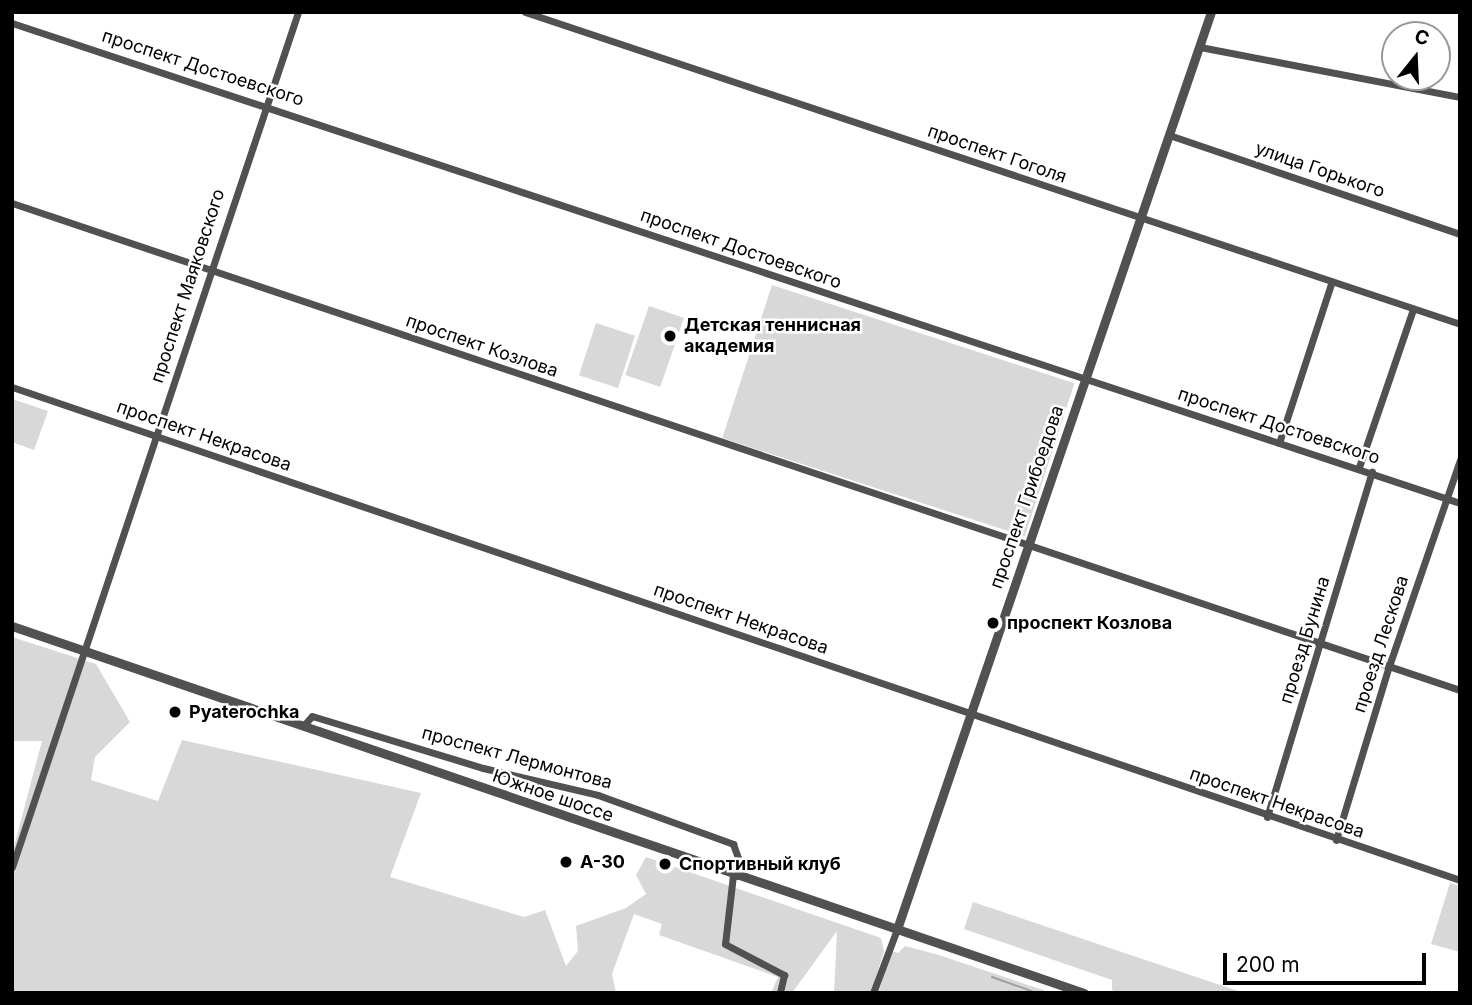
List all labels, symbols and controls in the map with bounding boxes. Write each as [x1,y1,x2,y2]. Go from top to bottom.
north arrow [1381,21,1451,91]
text: С [1412,24,1432,51]
street label: проспект Достоевского [99,25,307,111]
street label: проспект Гоголя [925,120,1069,188]
street label: улица Горького [1252,138,1388,202]
street label: проспект Маяковского [146,186,230,386]
street label: проспект Достоевского [638,204,844,294]
street label: проспект Козлова [403,310,561,382]
place label: Детская теннисная академия [684,315,861,358]
marker: Детская теннисная академия [662,328,678,344]
street label: проспект Достоевского [1175,383,1383,469]
street label: проспект Некрасова [114,396,294,476]
street label: проспект Грибоедова [985,403,1069,591]
street label: проезд Лескова [1349,573,1413,715]
street label: проезд Бунина [1275,574,1335,706]
street label: проспект Некрасова [651,579,831,659]
place label: проспект Козлова [1007,612,1172,634]
marker: проспект Козлова [985,615,1001,631]
place label: Pyaterochka [189,701,300,723]
marker: Pyaterochka [167,704,183,720]
street label: проспект Лермонтова [419,722,615,794]
street label: проспект Некрасова [1187,763,1367,843]
street label: Южное шоссе [490,765,616,827]
place label: А-30 [580,851,625,873]
place label: Спортивный клуб [679,853,841,875]
marker: А-30 [558,854,574,870]
marker: Спортивный клуб [657,856,673,872]
scale bar [1227,939,1430,983]
text: 200 m [1236,952,1300,977]

